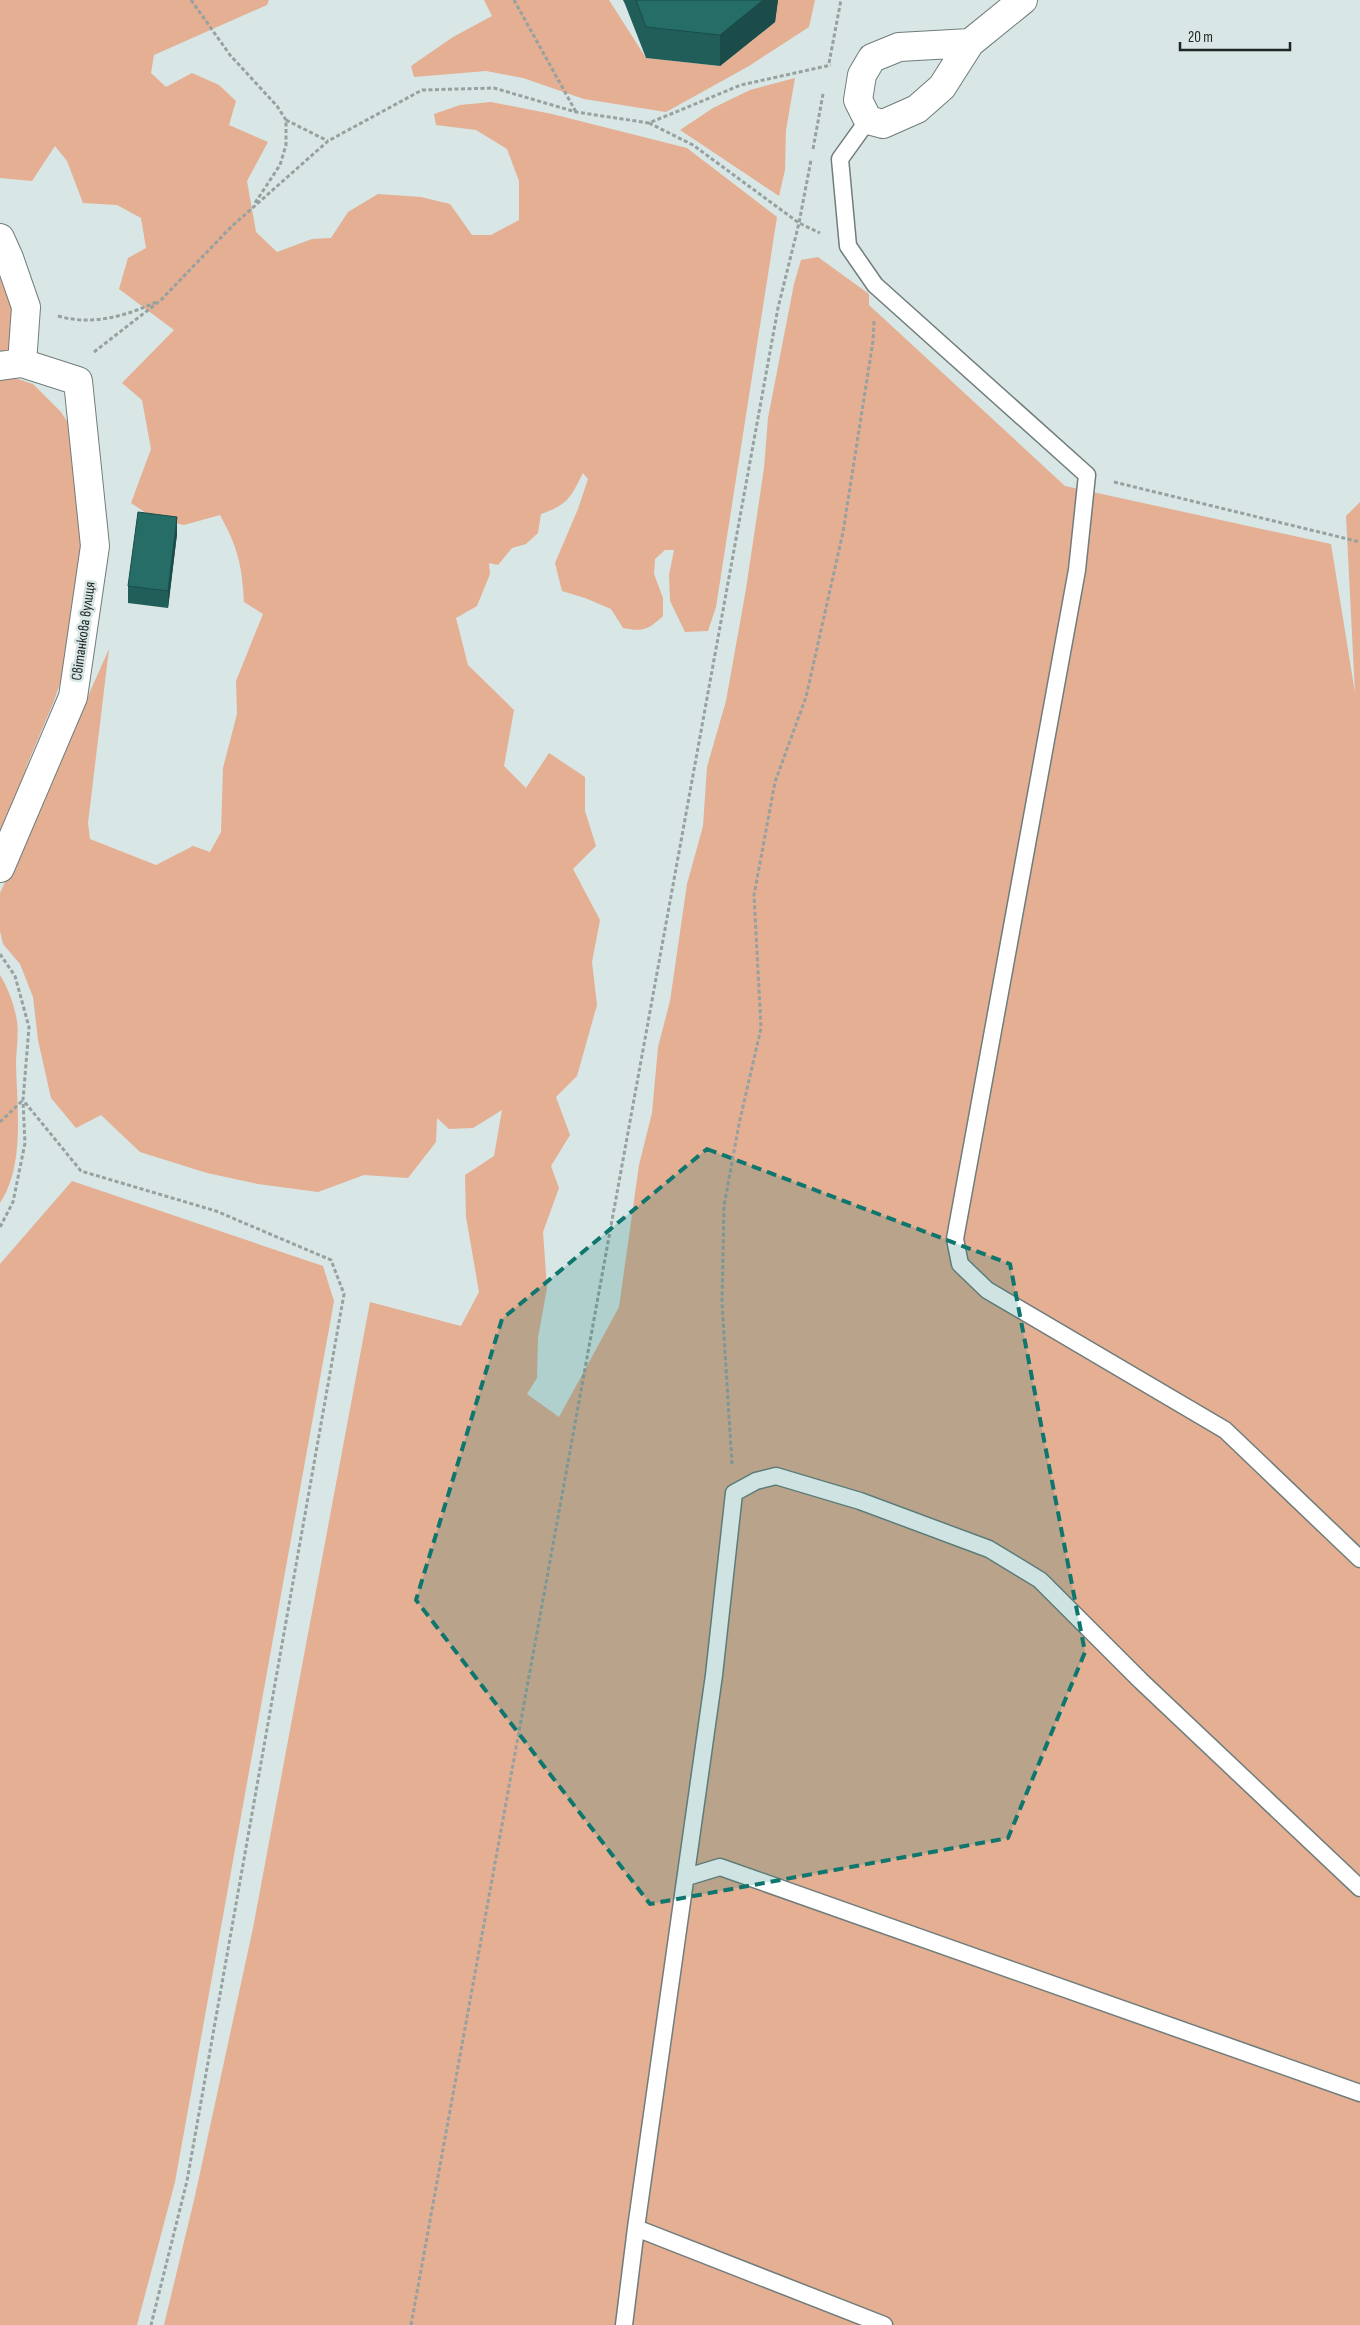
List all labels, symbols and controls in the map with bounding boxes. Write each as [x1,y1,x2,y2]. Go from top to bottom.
scale bar [1180,20,1290,52]
text: 20 m [1188,28,1213,47]
street label: Світанкова вулиця [67,580,100,682]

